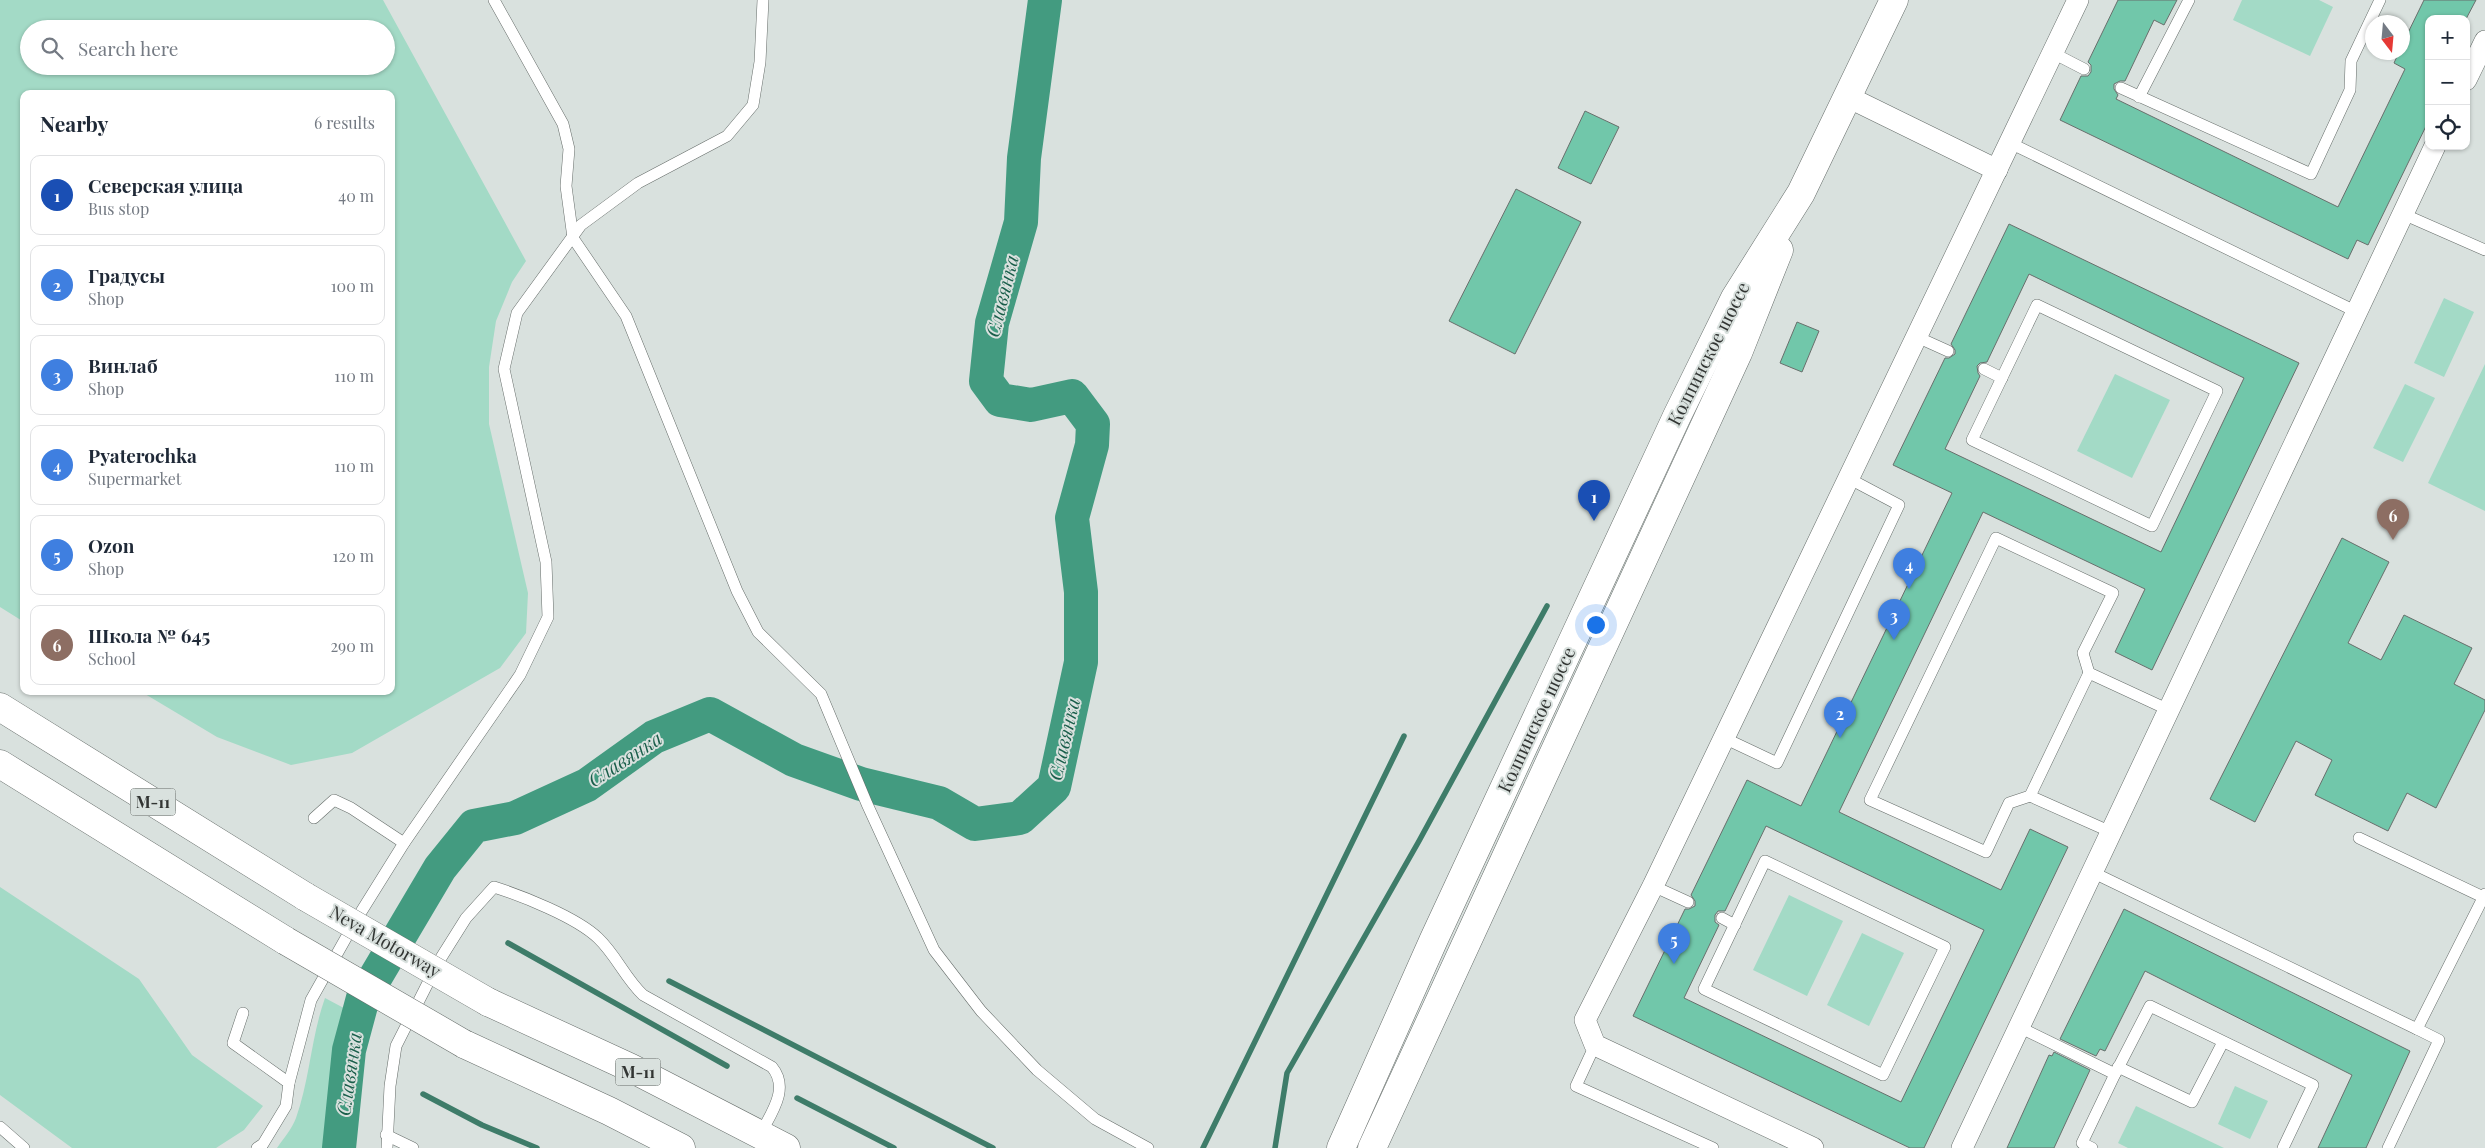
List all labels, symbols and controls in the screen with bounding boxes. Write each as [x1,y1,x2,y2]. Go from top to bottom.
north arrow [2365,15,2410,60]
map controls [2425,15,2470,150]
button: + [2425,15,2470,60]
search box [20,20,395,75]
icon: search [38,34,66,62]
text: Search here [78,35,178,61]
button: − [2425,60,2470,105]
button: locate [2425,105,2470,150]
text: Nearby [40,109,109,137]
text: 6 results [314,112,375,133]
text: Северская улица [88,172,243,198]
text: 1 [54,185,60,206]
text: 40 m [338,185,374,206]
text: Bus stop [88,198,149,219]
water label: Славянка [978,252,1024,340]
text: Градусы [88,262,165,288]
text: 2 [53,275,61,296]
text: 100 m [331,275,374,296]
street label: Колпинское шоссе [1662,278,1755,429]
text: Shop [88,288,124,309]
text: Винлаб [88,352,158,378]
text: 3 [53,365,61,386]
text: 110 m [334,365,374,386]
text: Shop [88,378,124,399]
text: Pyaterochka [88,442,197,468]
text: 4 [53,455,61,476]
text: 110 m [334,455,374,476]
text: Supermarket [88,468,182,489]
pin: 1 [1578,480,1610,521]
pin: 6 [2377,499,2409,540]
text: Ozon [88,532,134,558]
text: 5 [53,545,61,566]
text: 120 m [333,545,374,566]
pin: 4 [1893,548,1925,589]
text: Shop [88,558,124,579]
pin: 3 [1878,599,1910,640]
your location [1583,612,1609,638]
text: Школа № 645 [88,622,210,648]
text: 6 [53,635,61,656]
text: 290 m [330,635,374,656]
street label: Колпинское шоссе [1492,643,1580,796]
text: School [88,648,136,669]
water label: Славянка [1041,695,1085,783]
pin: 2 [1824,697,1856,738]
water label: Славянка [582,724,667,792]
road number: М-11 [130,789,176,816]
street label: Neva Motorway [326,900,445,983]
pin: 5 [1658,923,1690,964]
water label: Славянка [329,1031,367,1117]
road number: М-11 [616,1058,660,1086]

